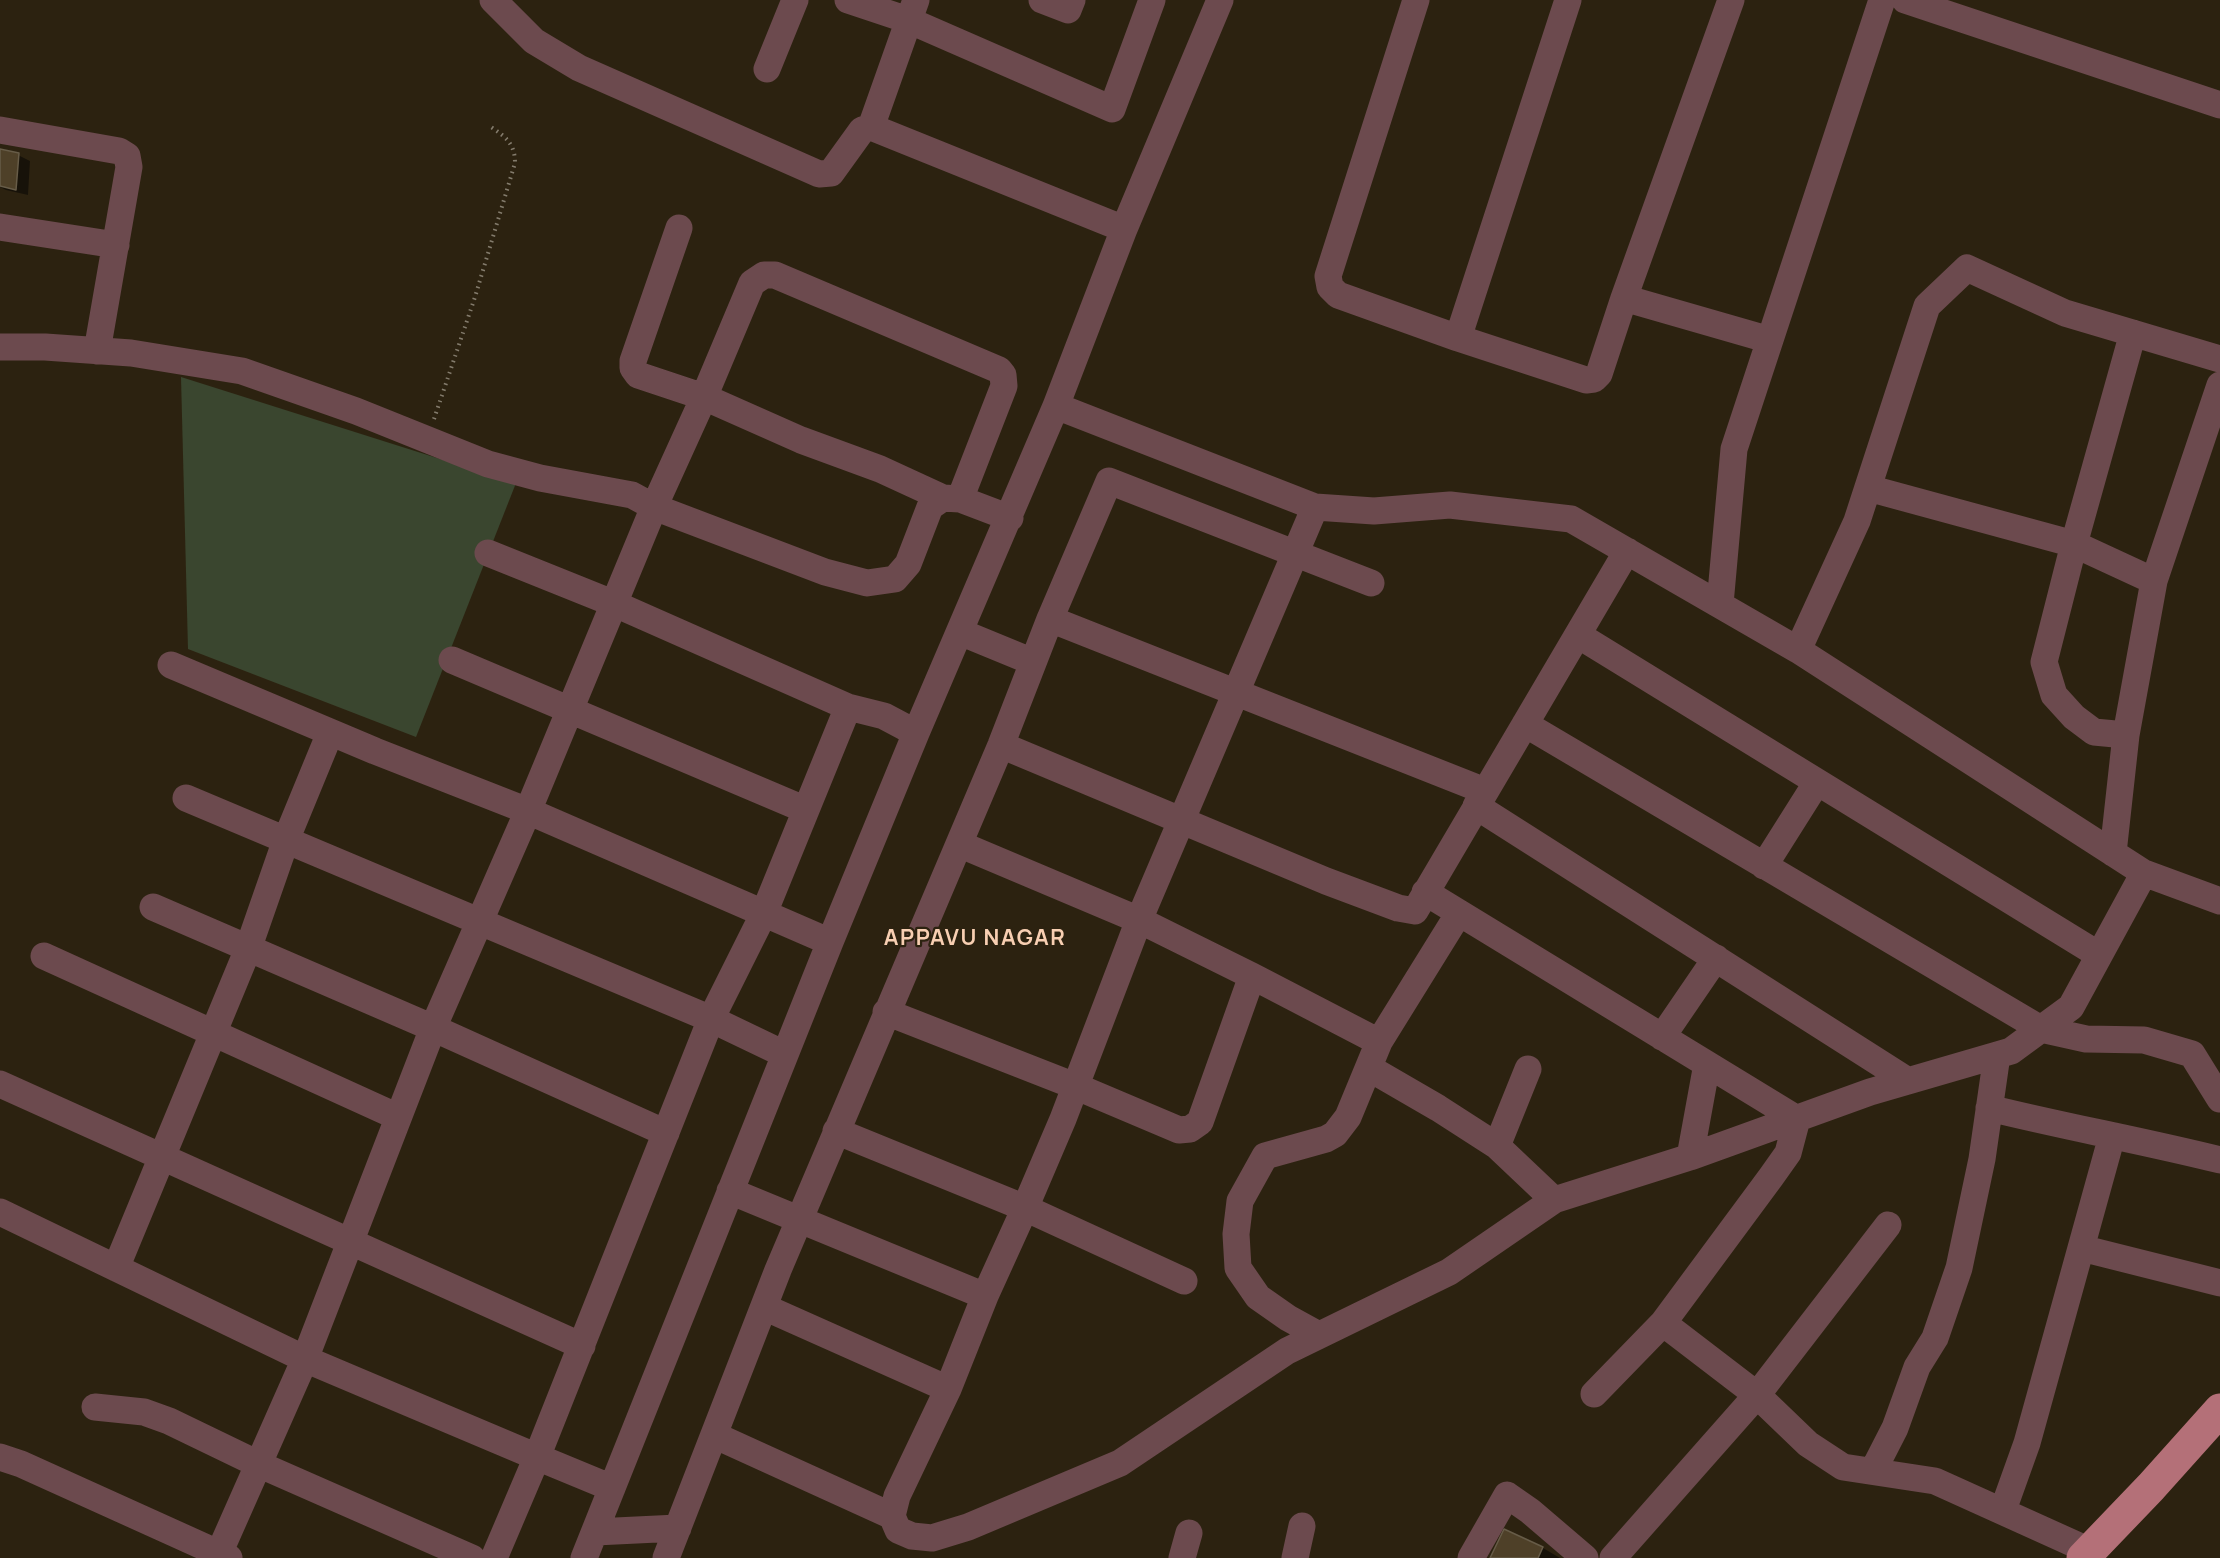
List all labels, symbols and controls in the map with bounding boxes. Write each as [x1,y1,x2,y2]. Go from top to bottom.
district label: APPAVU NAGAR [884,926,1066,952]

